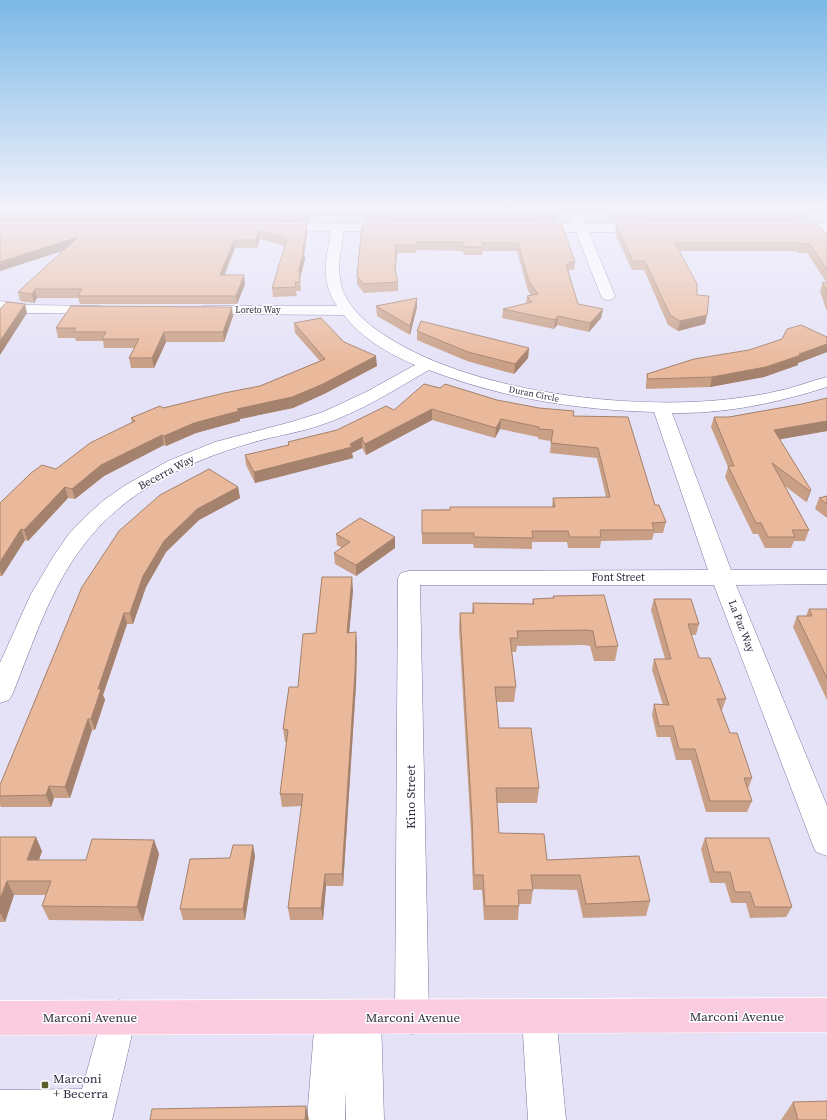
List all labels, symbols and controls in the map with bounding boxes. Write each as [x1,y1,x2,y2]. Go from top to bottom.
street label: Loreto Way [235,304,281,316]
street label: Duran Circle [508,383,561,405]
street label: Becerra Way [136,451,197,493]
street label: Font Street [591,570,645,585]
street label: La Paz Way [725,598,759,655]
street label: Kino Street [402,764,419,829]
street label: Marconi Avenue [690,1008,785,1025]
street label: Marconi Avenue [43,1009,138,1026]
street label: Marconi Avenue [366,1009,461,1026]
place label: Marconi + Becerra [53,1070,109,1102]
marker: Marconi + Becerra [40,1080,50,1090]

